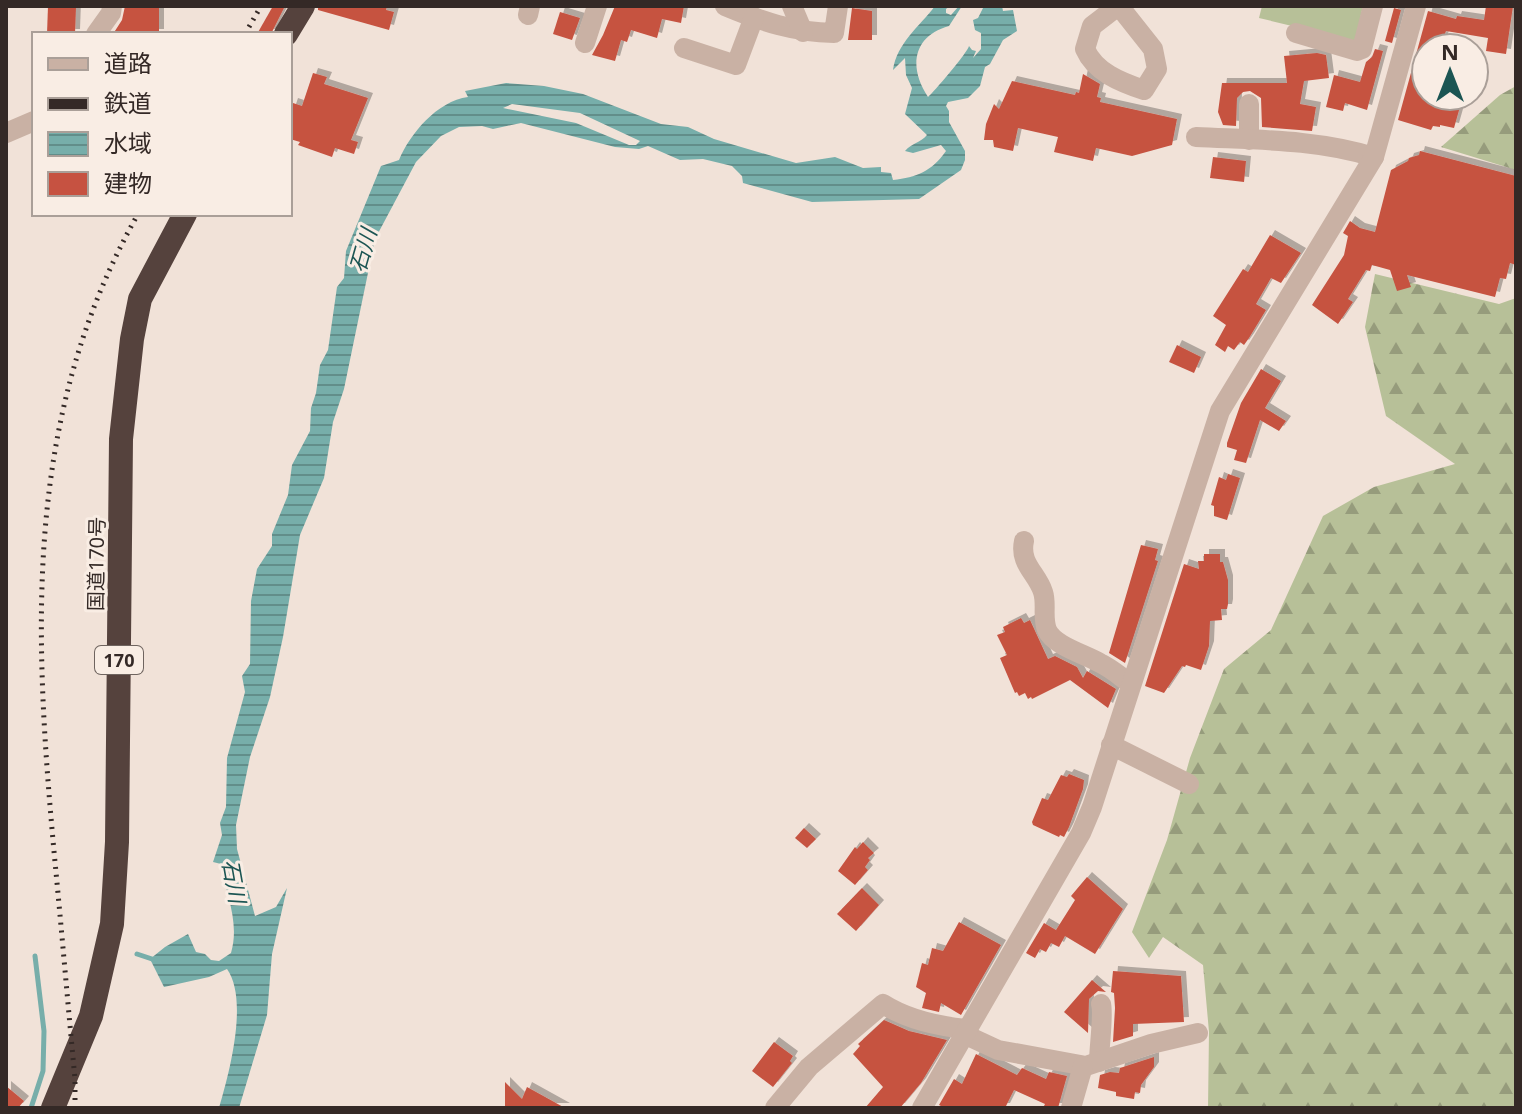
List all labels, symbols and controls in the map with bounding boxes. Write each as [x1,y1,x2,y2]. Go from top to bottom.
legend [32,32,292,216]
north arrow [1410,32,1490,112]
text: N [1441,36,1459,66]
text: 道路 [104,46,152,79]
text: 鉄道 [104,86,152,119]
text: 水域 [104,126,152,159]
text: 建物 [104,166,152,199]
water label: 石川 [342,223,383,275]
street label: 国道170号 [82,517,110,611]
road number: 170 [95,646,143,674]
water label: 石川 [216,857,254,907]

